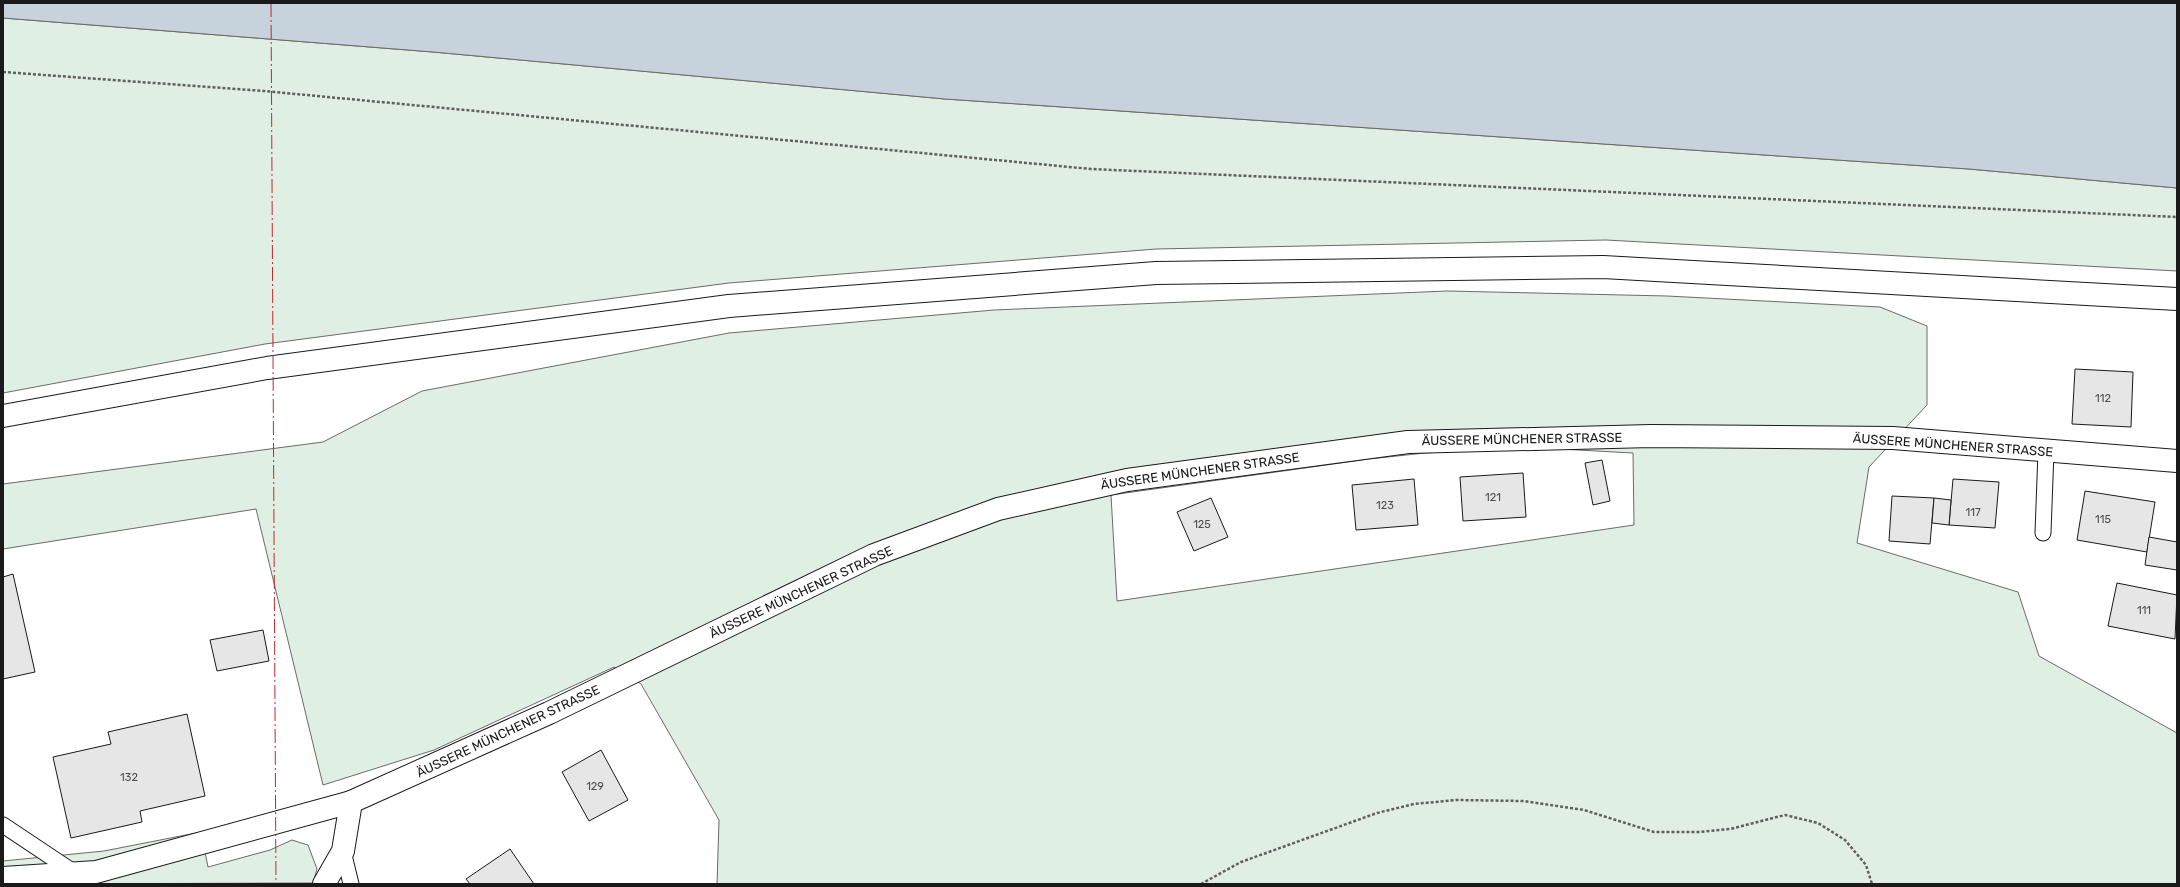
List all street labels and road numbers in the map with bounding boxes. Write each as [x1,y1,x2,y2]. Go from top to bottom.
street label: ÄUSSERE MÜNCHENER STRASSE [1421,430,1623,448]
street label: ÄUSSERE MÜNCHENER STRASSE [1852,431,2054,459]
street label: ÄUSSERE MÜNCHENER STRASSE [1100,450,1301,492]
street label: ÄUSSERE MÜNCHENER STRASSE [707,543,895,641]
street label: ÄUSSERE MÜNCHENER STRASSE [414,682,602,780]

